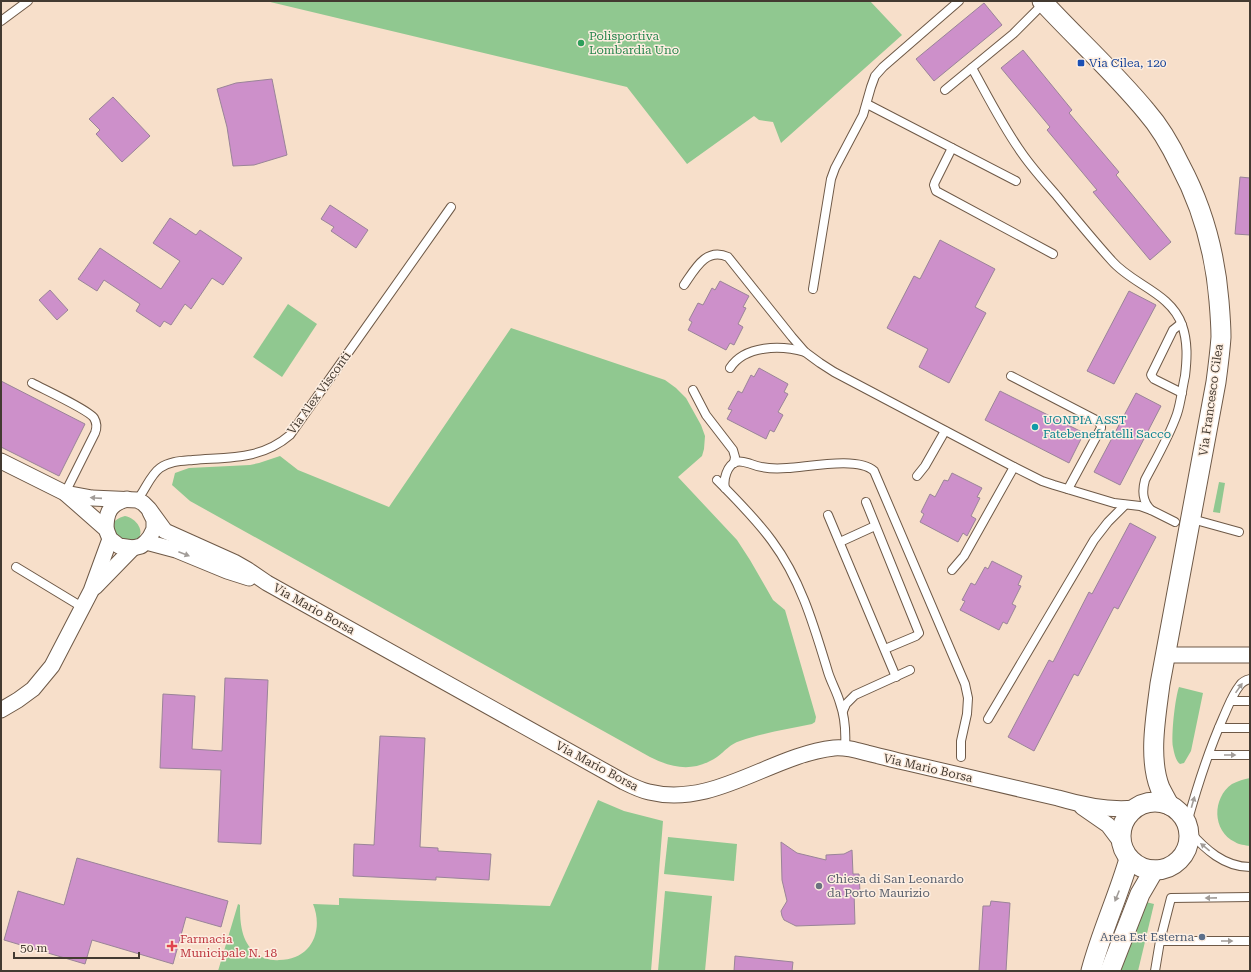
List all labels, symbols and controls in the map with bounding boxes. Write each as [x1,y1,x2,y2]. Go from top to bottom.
place label: Polisportiva Lombardia Uno [589,29,679,57]
marker: Polisportiva Lombardia Uno [576,38,586,48]
place label: Via Cilea, 120 [1089,56,1167,70]
marker: Via Cilea, 120 [1076,58,1086,68]
street label: Via Francesco Cilea [1196,342,1226,457]
street label: Via Alex Visconti [284,349,354,437]
place label: UONPIA ASST Fatebenefratelli Sacco [1043,413,1171,441]
marker: UONPIA ASST Fatebenefratelli Sacco [1030,422,1040,432]
one-way arrow [90,494,102,501]
one-way arrow [178,551,190,557]
street label: Via Mario Borsa [271,581,358,637]
one-way arrow [1235,683,1243,693]
street label: Via Mario Borsa [553,738,641,794]
street label: Via Mario Borsa [882,751,975,785]
one-way arrow [1224,752,1237,758]
one-way arrow [1190,796,1196,809]
one-way arrow [1199,843,1210,852]
place label: Chiesa di San Leonardo da Porto Maurizio [827,872,964,900]
marker: Chiesa di San Leonardo da Porto Maurizio [814,881,824,891]
one-way arrow [1114,891,1120,903]
one-way arrow [1204,895,1217,901]
place label: Area Est Esterna [1100,930,1194,944]
place label: Farmacia Municipale N. 18 [180,932,277,960]
marker: Area Est Esterna [1197,932,1207,942]
scale bar [14,934,139,960]
one-way arrow [1221,938,1234,944]
text: 50 m [20,941,47,955]
marker: Farmacia Municipale N. 18 [167,941,177,951]

